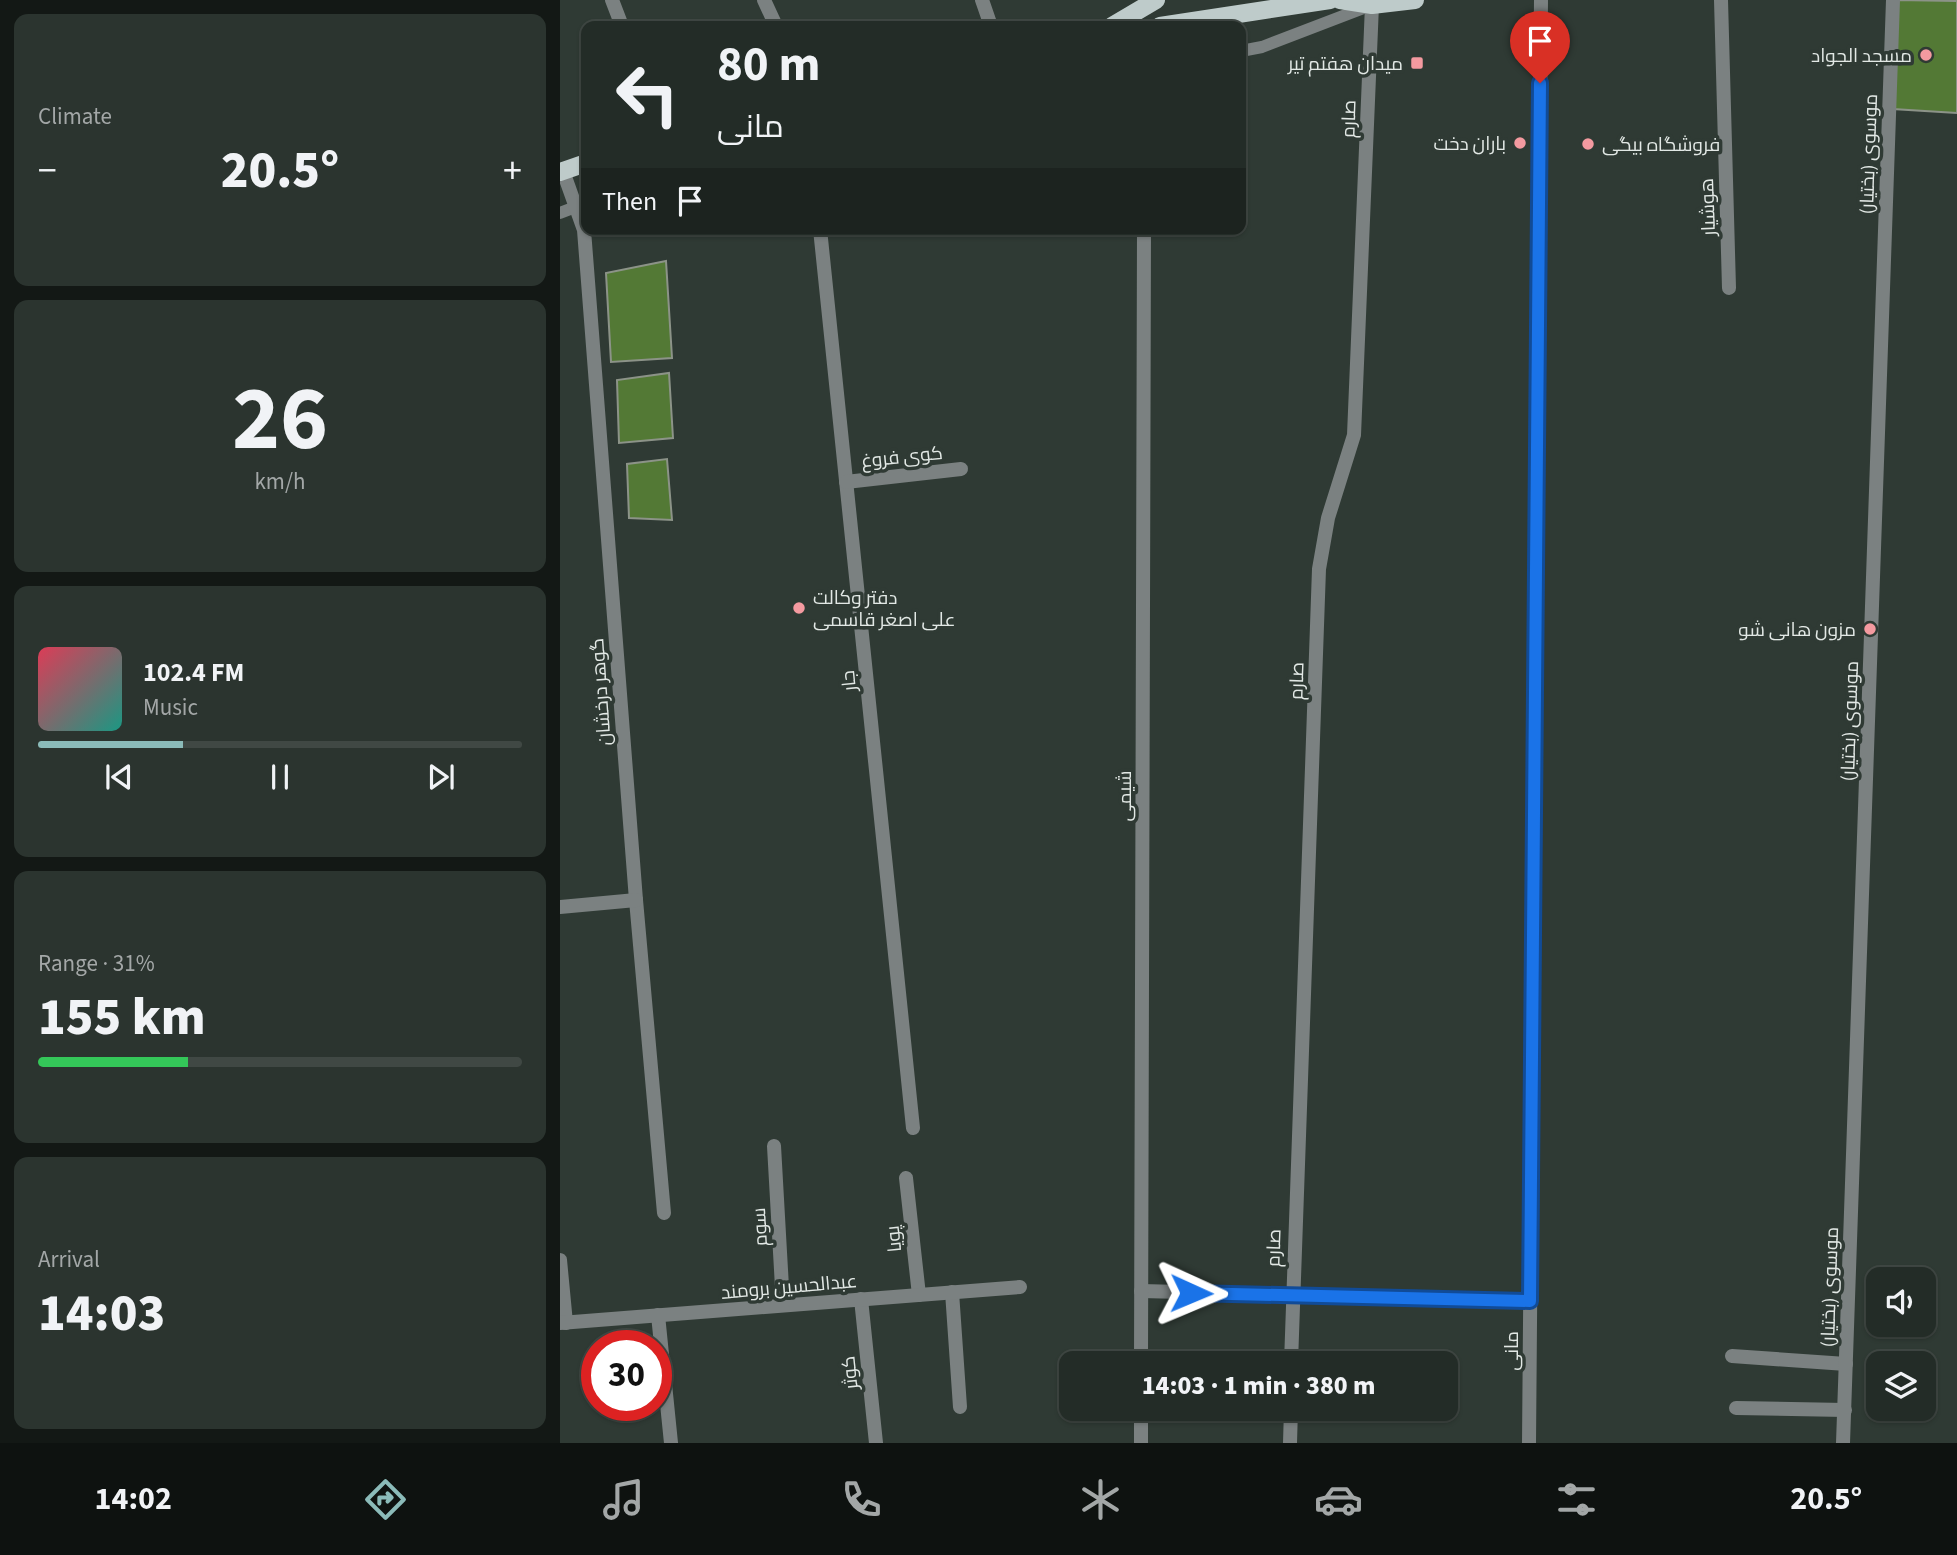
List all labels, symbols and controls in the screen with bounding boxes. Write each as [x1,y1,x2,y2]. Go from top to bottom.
pin [1510,11,1570,83]
icon: arrive [1521,22,1559,60]
text: 80 m [717,30,821,100]
place label: مسجد الجواد [1811,43,1912,70]
marker: مسجد الجواد [1918,47,1934,63]
icon: left [602,49,693,140]
place label: میدان هفتم تیر [1287,51,1403,78]
marker: میدان هفتم تیر [1409,55,1425,71]
street label: موسوی (بختیار) [1854,93,1885,215]
text: Climate [38,100,112,133]
street label: صارم [1335,100,1364,139]
text: مانی [717,104,784,150]
place label: باران دخت [1434,131,1506,158]
place label: فروشگاه بیگی [1602,132,1720,159]
text: 20.5° [221,134,339,208]
marker: باران دخت [1512,135,1528,151]
marker: فروشگاه بیگی [1580,136,1596,152]
text: − [38,144,57,198]
text: + [503,144,522,198]
street label: هوشیار [1694,177,1723,237]
icon: arrive [671,182,709,220]
text: Then [602,183,657,220]
text: 26 [232,355,328,484]
street label: کوی فروغ [860,440,944,475]
text: km/h [254,465,306,498]
place label: دفتر وکالت علی اصغر قاسمی [813,585,955,634]
marker: دفتر وکالت علی اصغر قاسمی [791,600,807,616]
place label: مزون هانی شو [1738,617,1856,644]
marker: مزون هانی شو [1862,621,1878,637]
street label: گوهر درخشان [584,637,619,747]
text: 102.4 FM [143,654,244,691]
street label: موسوی (بختیار) [1835,660,1866,782]
street label: صارم [1283,662,1312,701]
street label: جار [835,669,864,694]
text: Music [143,691,198,724]
icon: previous [100,758,138,796]
icon: pause [261,758,299,796]
icon: next [422,758,460,796]
street label: شیمی [1112,771,1139,821]
text: Range · 31% [38,947,155,980]
text: 155 km [38,981,206,1055]
street label: سوم [746,1207,775,1247]
street label: پویا [880,1224,909,1254]
street label: موسوی (بختیار) [1815,1226,1846,1348]
street label: صارم [1260,1229,1289,1268]
text: Arrival [38,1243,100,1276]
position arrow [1154,1256,1228,1330]
map controls [1866,1267,1936,1421]
button: sound [1866,1267,1936,1337]
street label: عبدالحسین برومند [720,1268,858,1307]
text: 14:03 [38,1277,165,1351]
speed limit sign: 30 [581,1330,672,1421]
street label: مانی [1499,1331,1526,1371]
button: layers [1866,1351,1936,1421]
street label: کوثر [835,1355,866,1392]
text: 14:03 · 1 min · 380 m [1142,1367,1375,1404]
icon: directions [361,1475,410,1524]
icon: music [599,1475,648,1524]
icon: phone [837,1475,886,1524]
icon: climate [1076,1475,1125,1524]
icon: car [1314,1475,1363,1524]
icon: filters [1552,1475,1601,1524]
text: 14:02 [95,1476,172,1522]
text: 20.5° [1790,1476,1862,1522]

